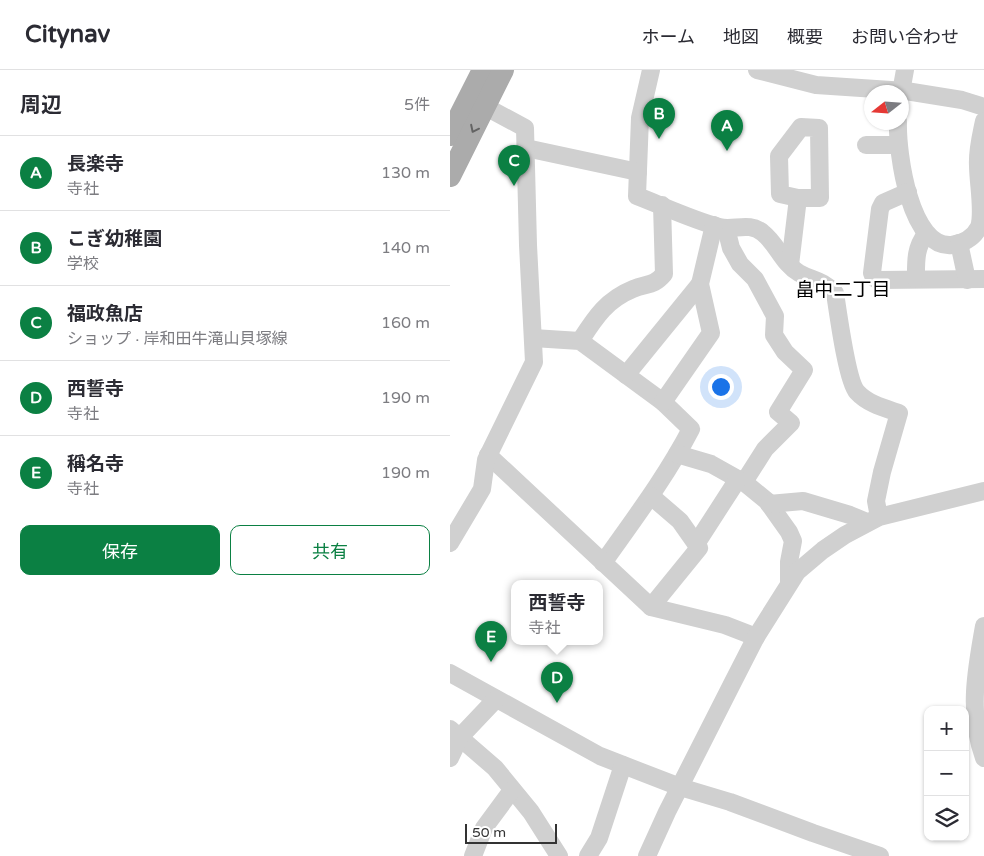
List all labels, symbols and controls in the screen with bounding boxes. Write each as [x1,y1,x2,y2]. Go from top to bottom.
text: Citynav [25,20,110,49]
text: ホーム [642,26,695,48]
text: 地図 [723,26,759,48]
text: 概要 [787,26,823,48]
text: お問い合わせ [851,26,959,48]
north arrow [864,85,909,130]
text: 周辺 [20,93,62,118]
text: 5件 [404,95,430,115]
pin: B [643,98,675,139]
pin: A [711,110,743,151]
one-way arrow [470,124,480,133]
pin: C [498,145,530,186]
text: 長楽寺 [67,153,124,175]
text: A [30,163,42,183]
text: 130 m [381,163,430,183]
text: 寺社 [67,179,99,199]
text: こぎ幼稚園 [67,228,162,250]
text: B [30,238,42,258]
text: 140 m [381,238,430,258]
text: 学校 [67,254,99,274]
district label: 畠中二丁目 [795,279,891,301]
text: 福政魚店 [67,303,143,325]
text: C [30,313,42,333]
text: 160 m [381,313,430,333]
text: ショップ · 岸和田牛滝山貝塚線 [67,329,287,349]
your location [708,374,734,400]
text: 西誓寺 [67,378,124,400]
text: D [30,388,42,408]
text: 190 m [381,388,430,408]
text: 寺社 [67,404,99,424]
text: 稱名寺 [67,453,124,475]
text: E [31,463,41,483]
text: 190 m [381,463,430,483]
text: 寺社 [67,479,99,499]
button: 保存 [20,525,220,575]
button: 共有 [230,525,430,575]
popup [511,580,603,645]
text: 西誓寺 [528,592,586,614]
text: 寺社 [528,618,561,638]
pin: E [475,621,507,662]
pin: D [541,662,573,703]
map controls [924,706,969,841]
button: + [924,706,969,751]
button: − [924,751,969,796]
button: layers [924,796,969,841]
scale bar [465,821,558,844]
text: 50 m [472,824,506,841]

